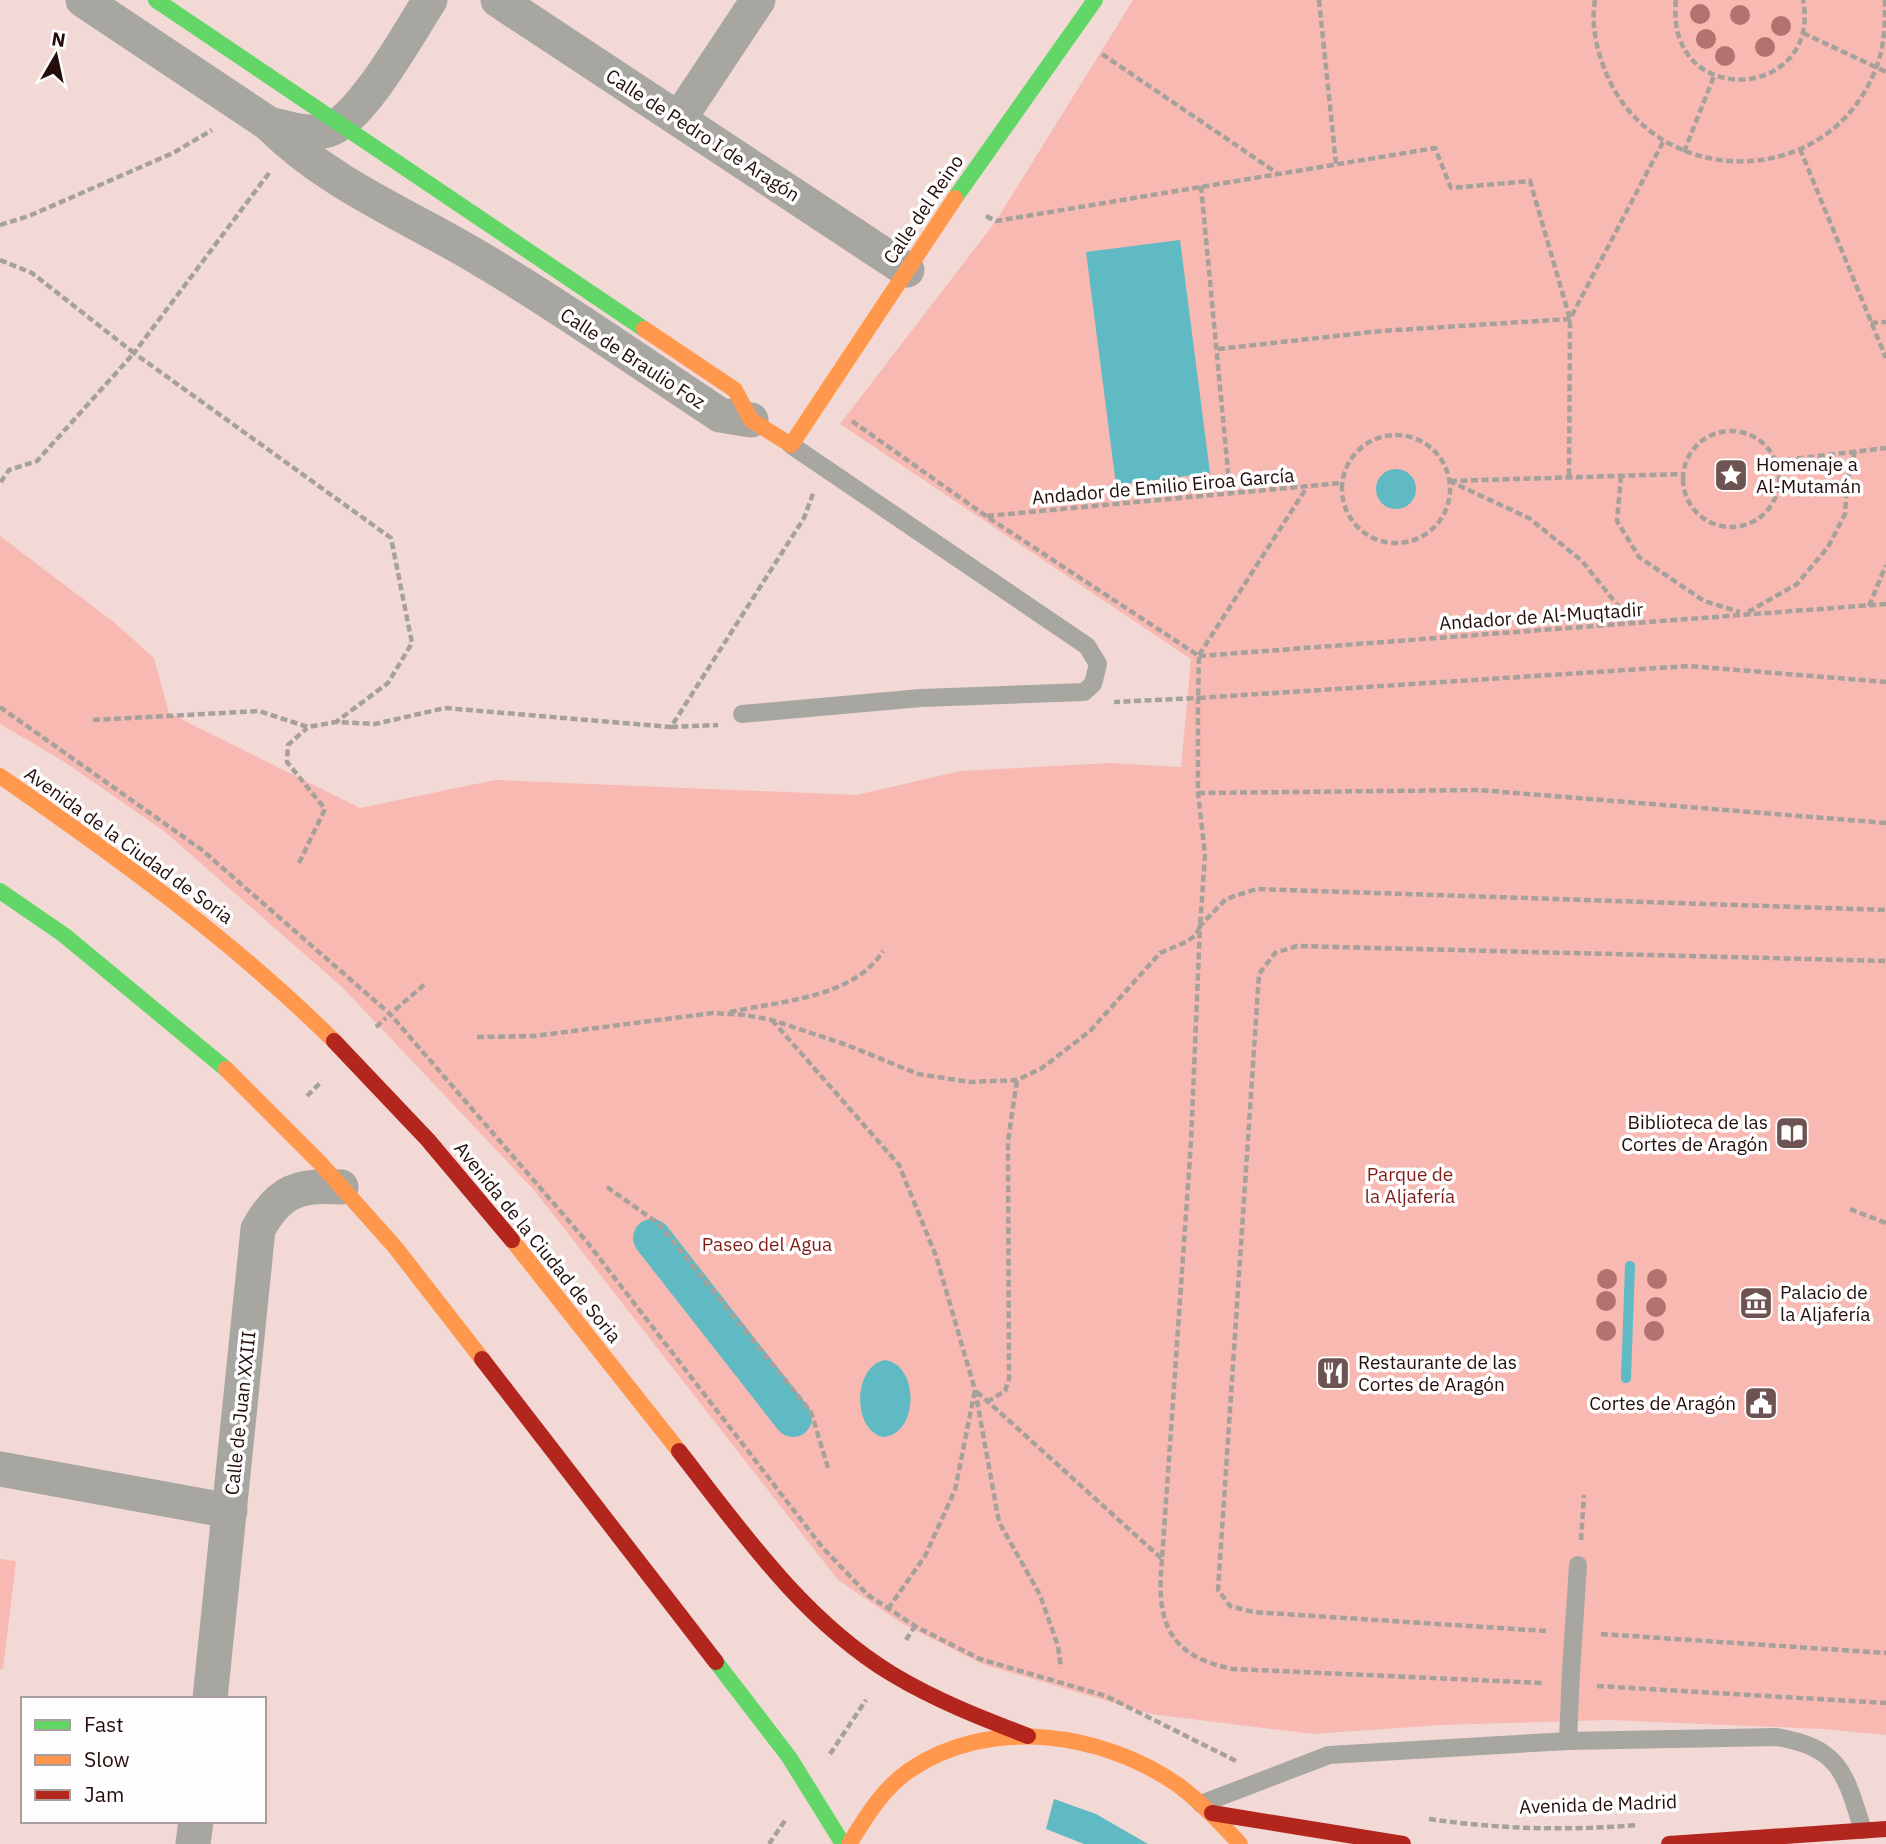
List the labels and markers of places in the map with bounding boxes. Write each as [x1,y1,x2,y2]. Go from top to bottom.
place label: Homenaje a Al-Mutamán [1756,452,1861,498]
place icon: Homenaje a Al-Mutamán [1712,456,1750,494]
place label: Biblioteca de las Cortes de Aragón [1621,1110,1768,1156]
library icon: Biblioteca de las Cortes de Aragón [1773,1114,1811,1152]
place label: Palacio de la Aljafería [1780,1280,1870,1326]
museum icon: Palacio de la Aljafería [1737,1284,1775,1322]
place label: Restaurante de las Cortes de Aragón [1358,1350,1517,1396]
restaurant icon: Restaurante de las Cortes de Aragón [1314,1354,1352,1392]
public building icon: Cortes de Aragón [1742,1384,1780,1422]
place label: Cortes de Aragón [1589,1391,1736,1415]

